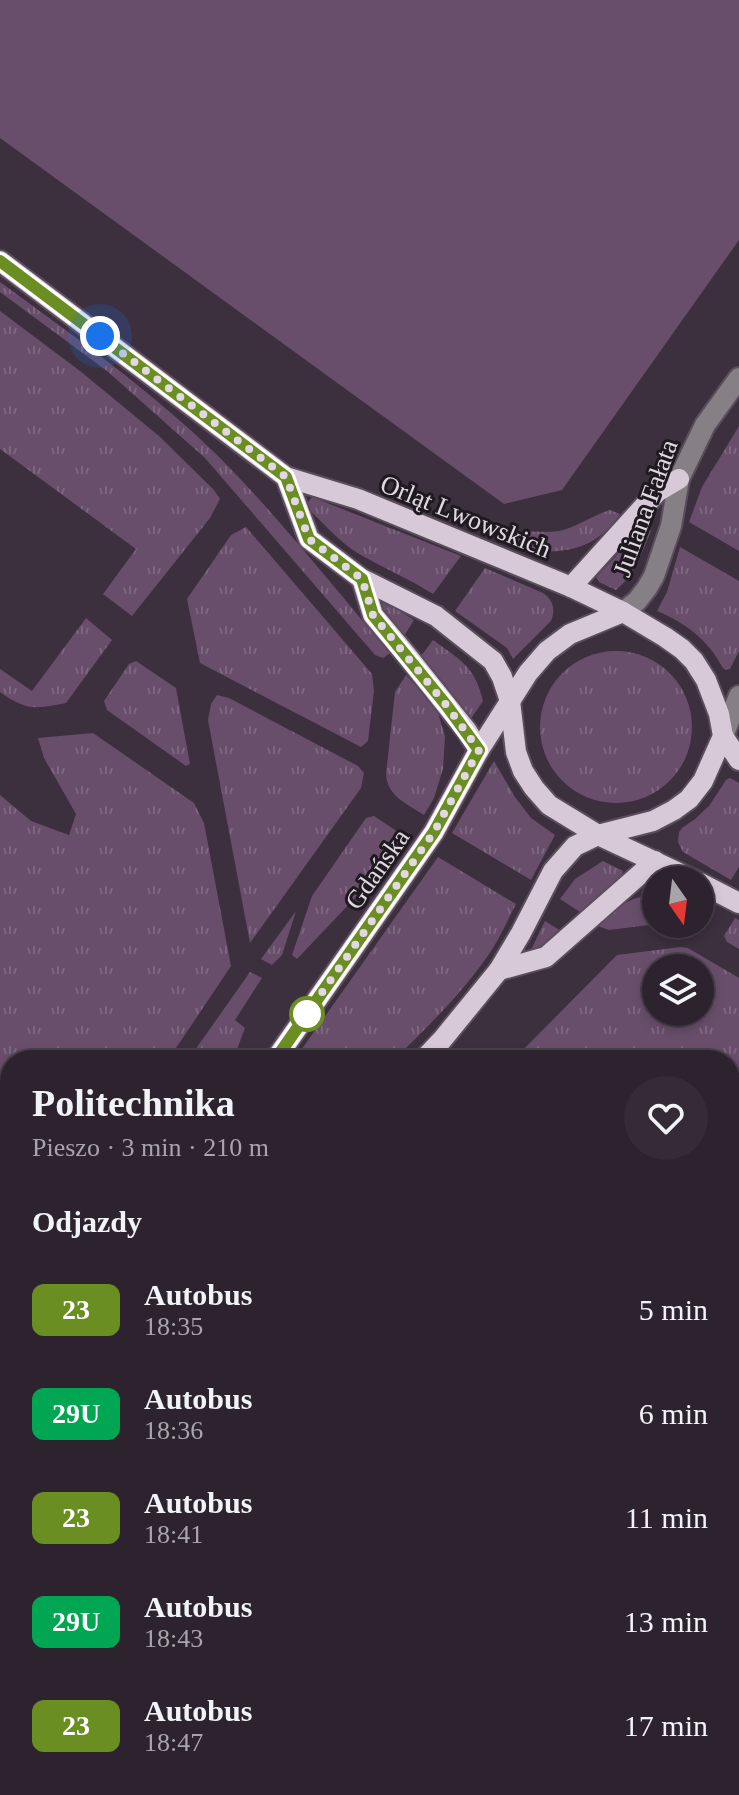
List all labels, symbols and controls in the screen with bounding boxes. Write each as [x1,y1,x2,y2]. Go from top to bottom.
your location [80,316,120,356]
street label: Juliana Fałata [607,435,684,581]
street label: Orląt Lwowskich [376,469,555,564]
street label: Gdańska [339,823,416,915]
north arrow [642,866,714,938]
map controls [642,866,714,1026]
button: layers [642,954,714,1026]
unlabelled marker [290,997,324,1031]
button: heart [624,1076,708,1160]
text: Politechnika [32,1082,235,1124]
text: Pieszo · 3 min · 210 m [32,1133,269,1162]
text: Odjazdy [32,1205,142,1238]
text: Autobus [144,1278,252,1311]
text: 5 min [639,1293,708,1326]
text: 23 [62,1294,90,1325]
text: 18:35 [144,1312,203,1341]
text: Autobus [144,1382,252,1415]
text: 6 min [639,1397,708,1430]
text: 29U [52,1398,100,1429]
text: 18:36 [144,1416,203,1445]
text: Autobus [144,1486,252,1519]
text: 11 min [625,1501,708,1534]
text: 23 [62,1502,90,1533]
text: 18:41 [144,1520,203,1549]
text: Autobus [144,1590,252,1623]
text: 13 min [624,1605,708,1638]
text: 29U [52,1606,100,1637]
text: 18:43 [144,1624,203,1653]
text: Autobus [144,1694,252,1727]
text: 17 min [624,1709,708,1742]
text: 23 [62,1710,90,1741]
text: 18:47 [144,1728,203,1757]

